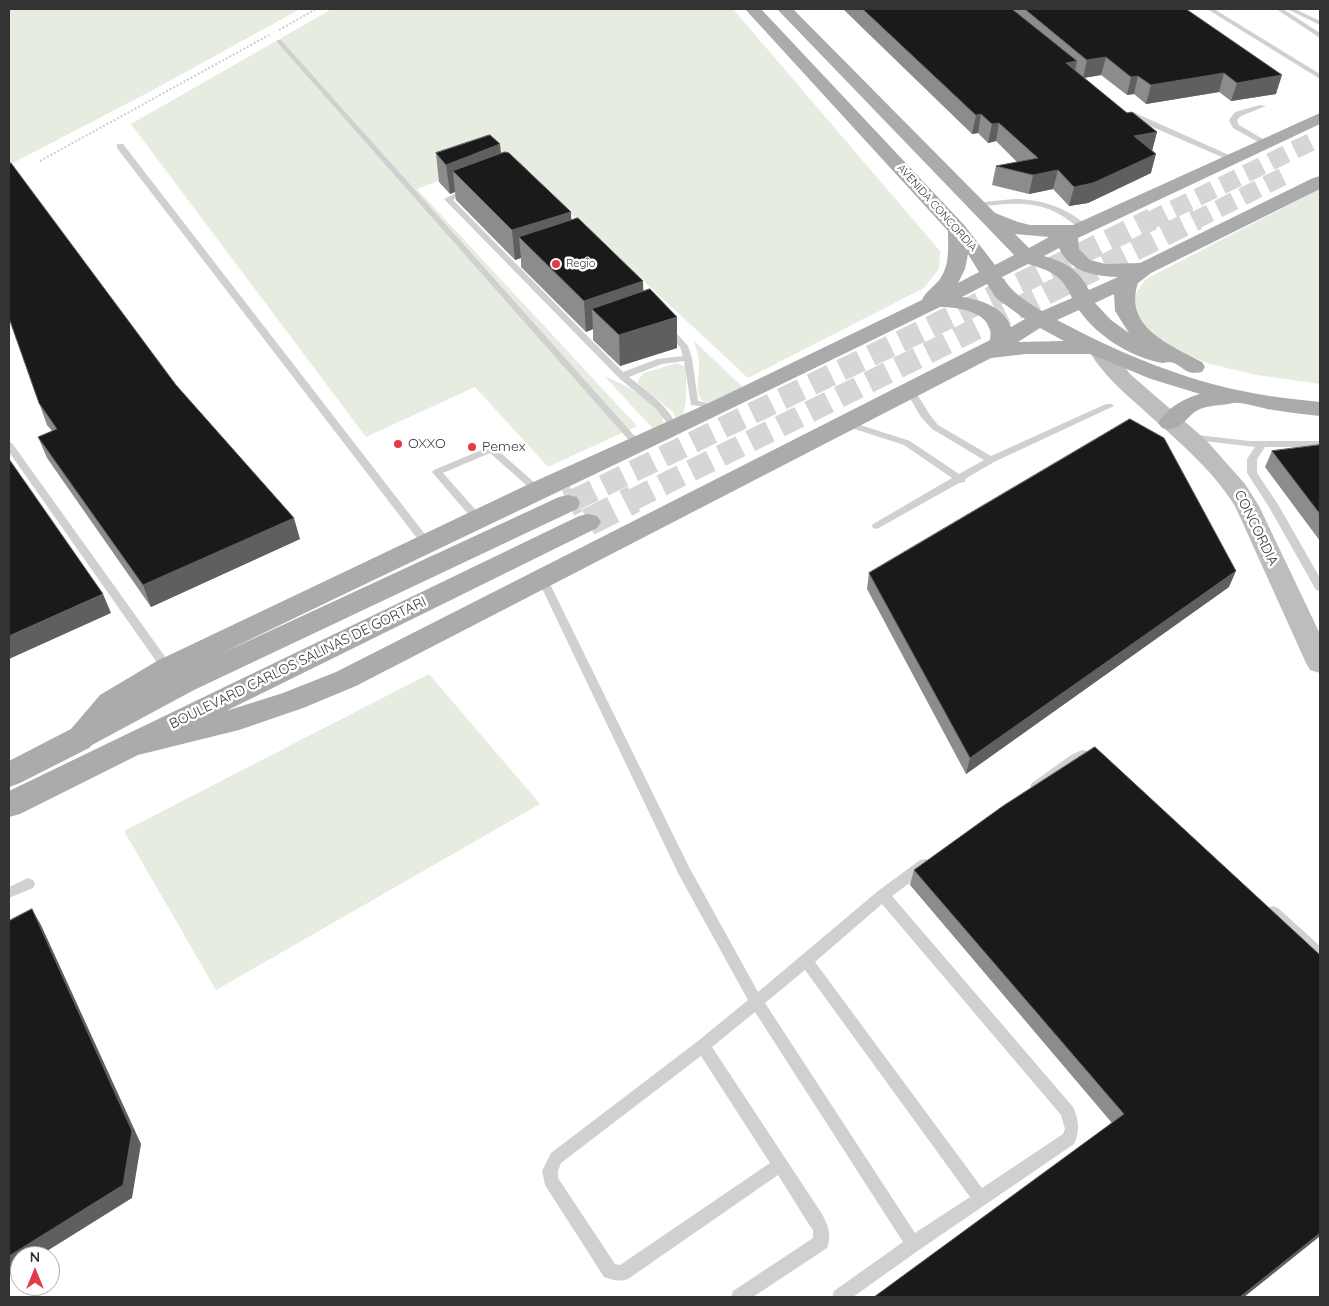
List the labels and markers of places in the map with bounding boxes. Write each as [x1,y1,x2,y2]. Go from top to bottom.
place label: Regio [566,257,595,271]
marker: Regio [550,258,562,270]
place label: OXXO [408,436,446,452]
marker: OXXO [392,438,404,450]
place label: Pemex [482,439,525,455]
marker: Pemex [466,441,478,453]

